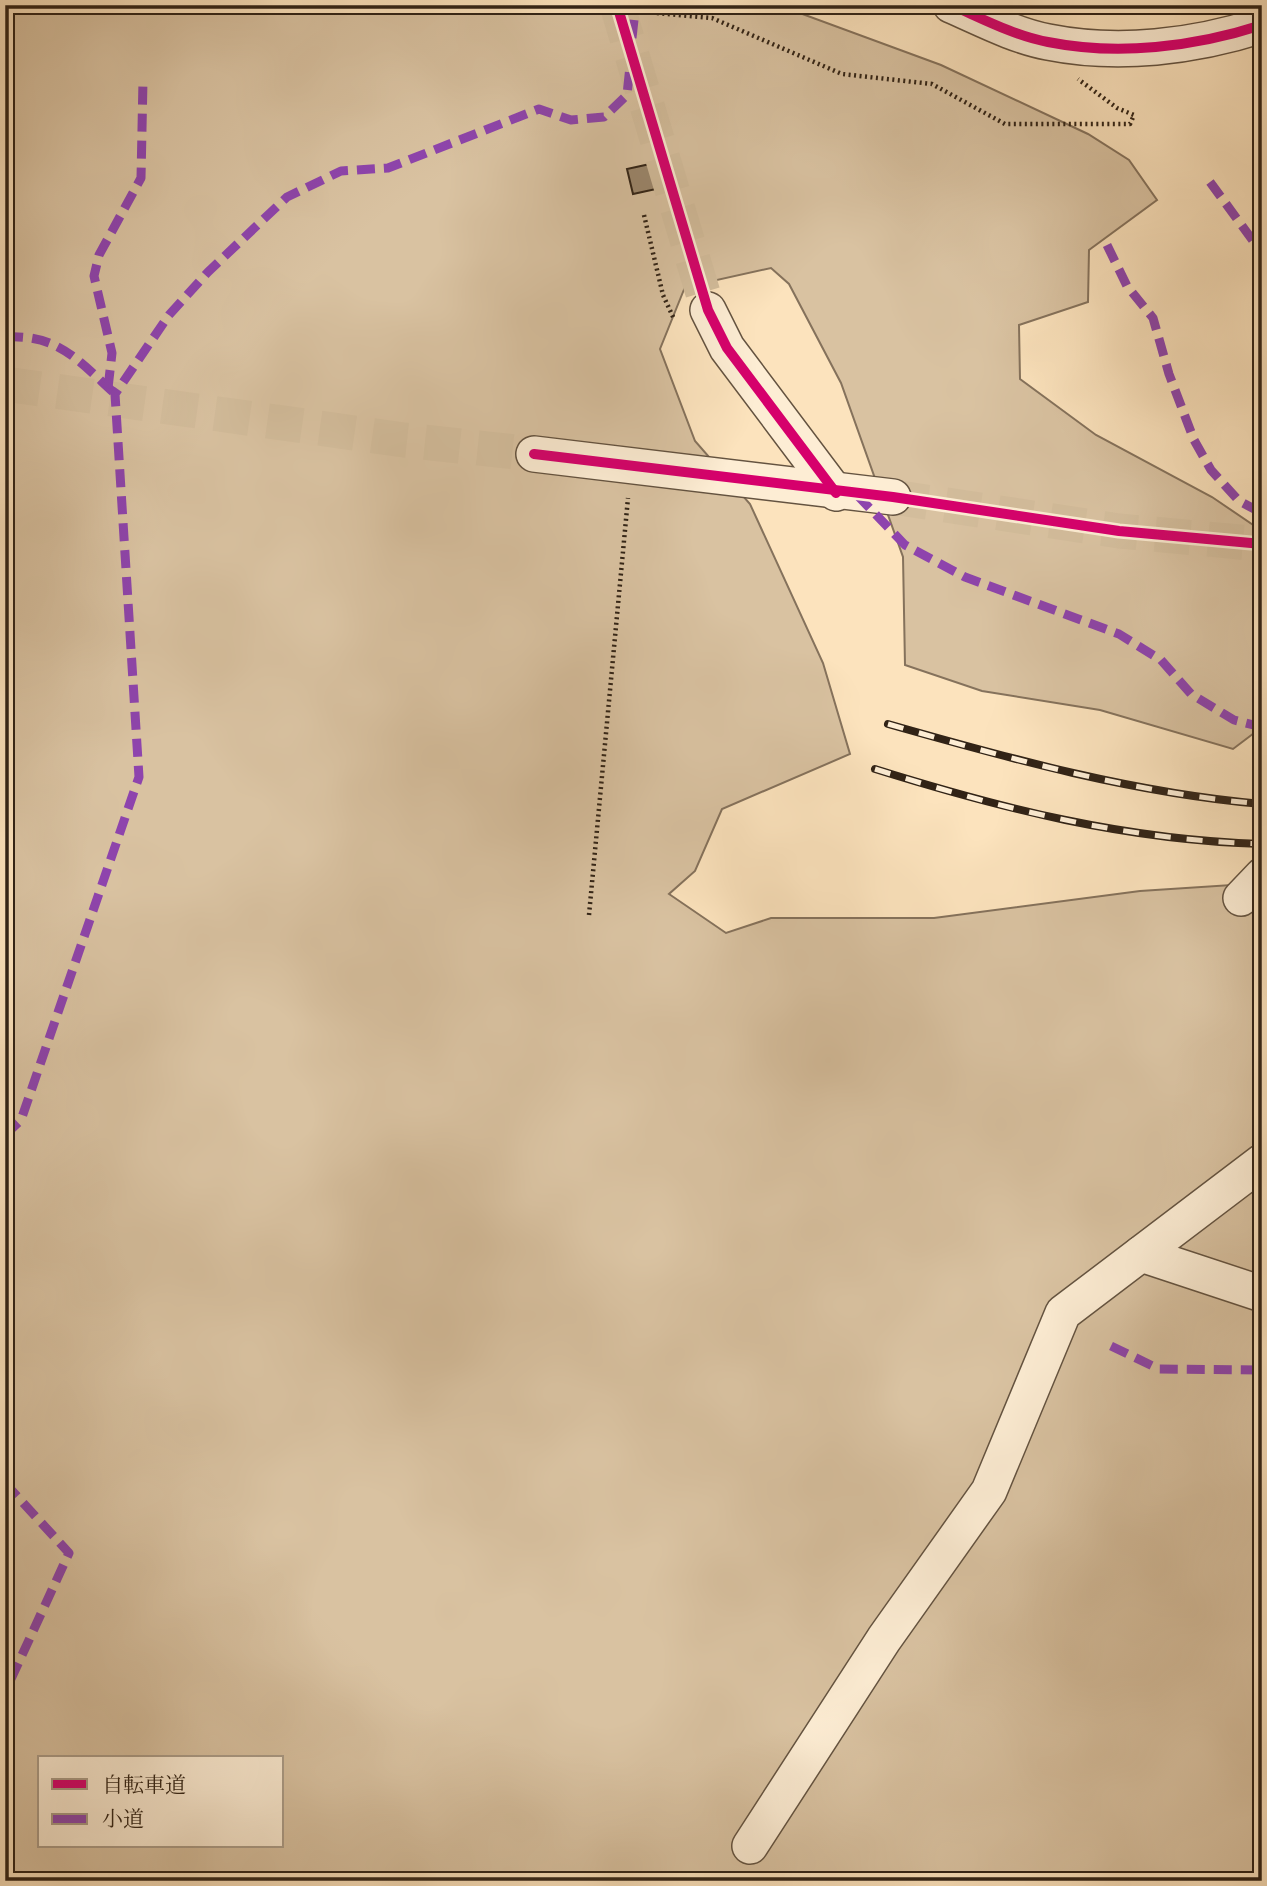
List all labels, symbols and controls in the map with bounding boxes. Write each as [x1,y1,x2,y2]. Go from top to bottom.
legend [38,1756,284,1848]
text: 自転車道 [102,1773,186,1799]
text: 小道 [102,1807,144,1833]

